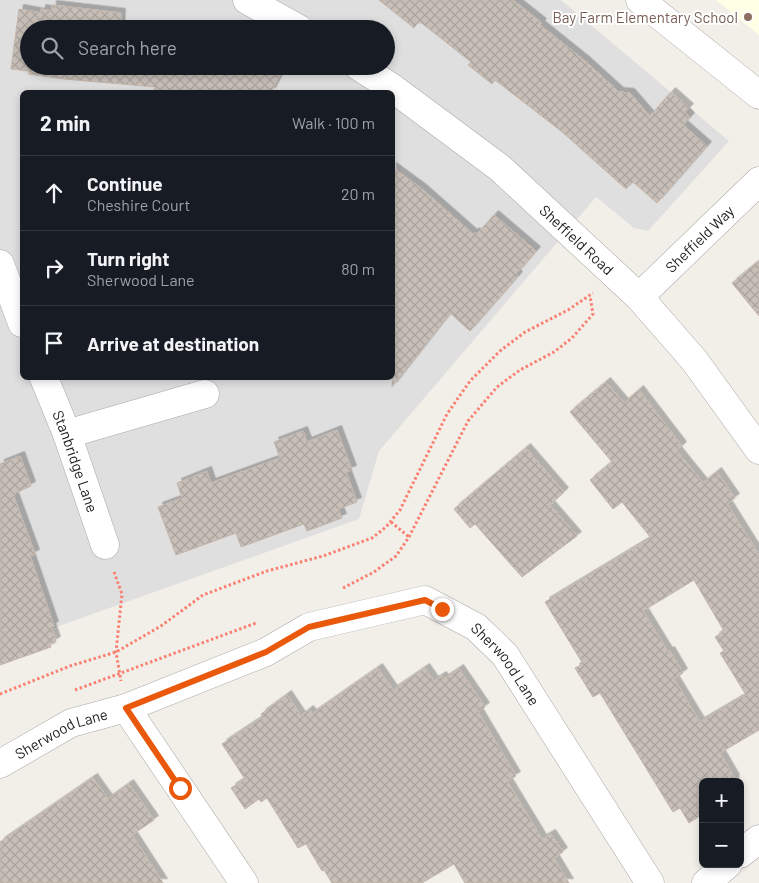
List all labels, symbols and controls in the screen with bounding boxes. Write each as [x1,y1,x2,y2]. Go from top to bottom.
place label: Bay Farm Elementary School [552,8,738,26]
marker: Bay Farm Elementary School [742,11,754,23]
search box [20,20,395,75]
icon: search [38,34,66,62]
text: Search here [78,36,177,59]
text: 2 min [40,110,90,135]
text: Walk · 100 m [292,113,375,132]
text: Continue [87,172,163,195]
icon: ahead [40,179,68,207]
text: 20 m [341,184,375,203]
text: Cheshire Court [87,195,190,214]
street label: Sheffield Road [536,201,618,278]
street label: Sheffield Way [661,201,737,276]
text: Turn right [87,247,169,270]
icon: right [40,254,68,282]
text: 80 m [341,259,375,278]
text: Sherwood Lane [87,270,195,289]
icon: arrive [40,329,68,357]
text: Arrive at destination [87,332,259,355]
street label: Stanbridge Lane [49,407,102,514]
route end [431,598,454,621]
street label: Sherwood Lane [468,619,544,709]
street label: Sherwood Lane [12,704,110,763]
route start [169,777,192,800]
map controls [699,778,744,868]
button: + [699,778,744,823]
button: − [699,823,744,868]

